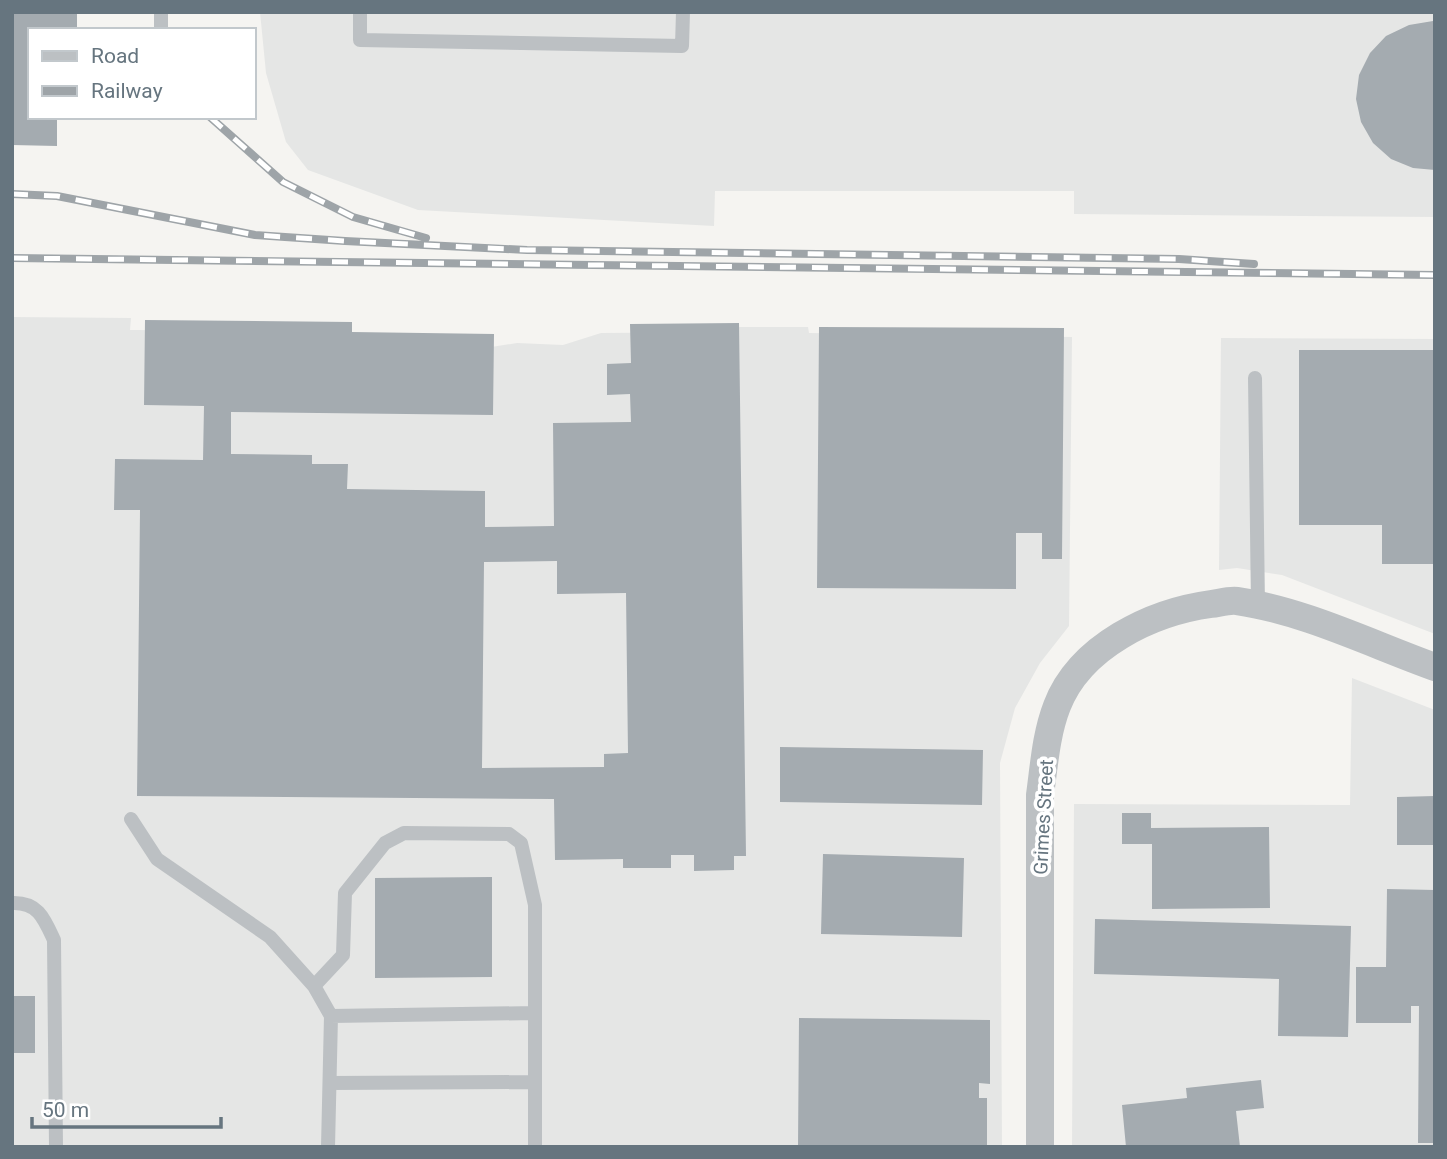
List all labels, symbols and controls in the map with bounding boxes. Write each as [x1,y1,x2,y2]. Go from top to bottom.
legend [28,28,256,119]
text: Road [91,44,139,68]
text: Railway [91,79,163,103]
street label: Grimes Street [1029,759,1058,875]
scale bar [32,1086,220,1130]
text: 50 m [42,1098,89,1122]

